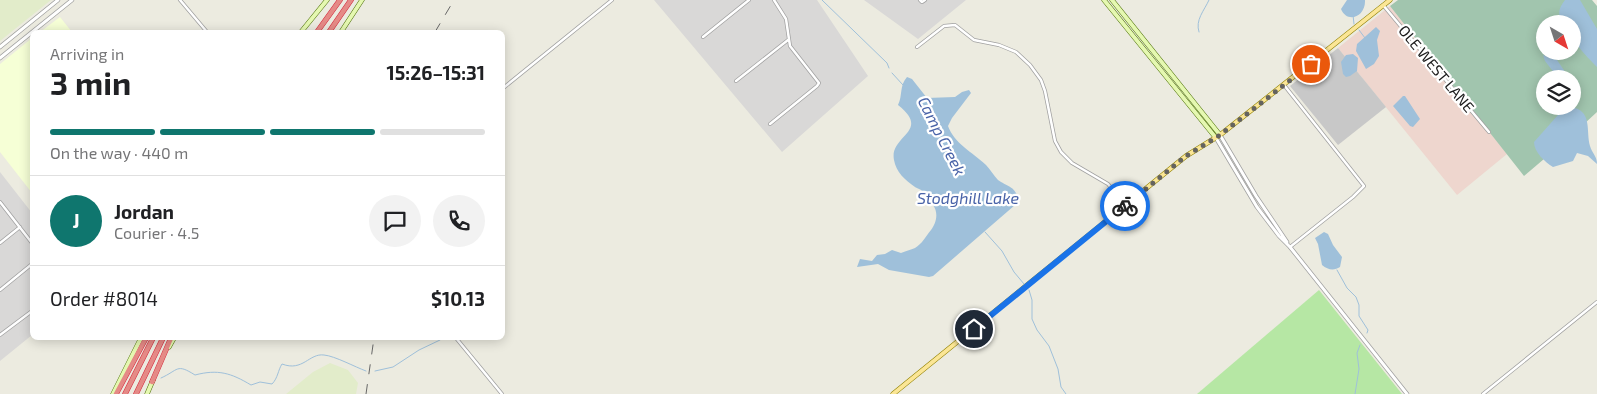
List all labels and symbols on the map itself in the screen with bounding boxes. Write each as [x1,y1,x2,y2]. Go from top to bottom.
north arrow [1536,15,1581,60]
street label: OLE WEST LANE [1395,21,1478,116]
pin [1290,43,1332,85]
water label: Camp Creek [915,93,970,178]
courier [1100,181,1150,231]
water label: Stodghill Lake [917,188,1019,207]
pin [953,308,995,350]

